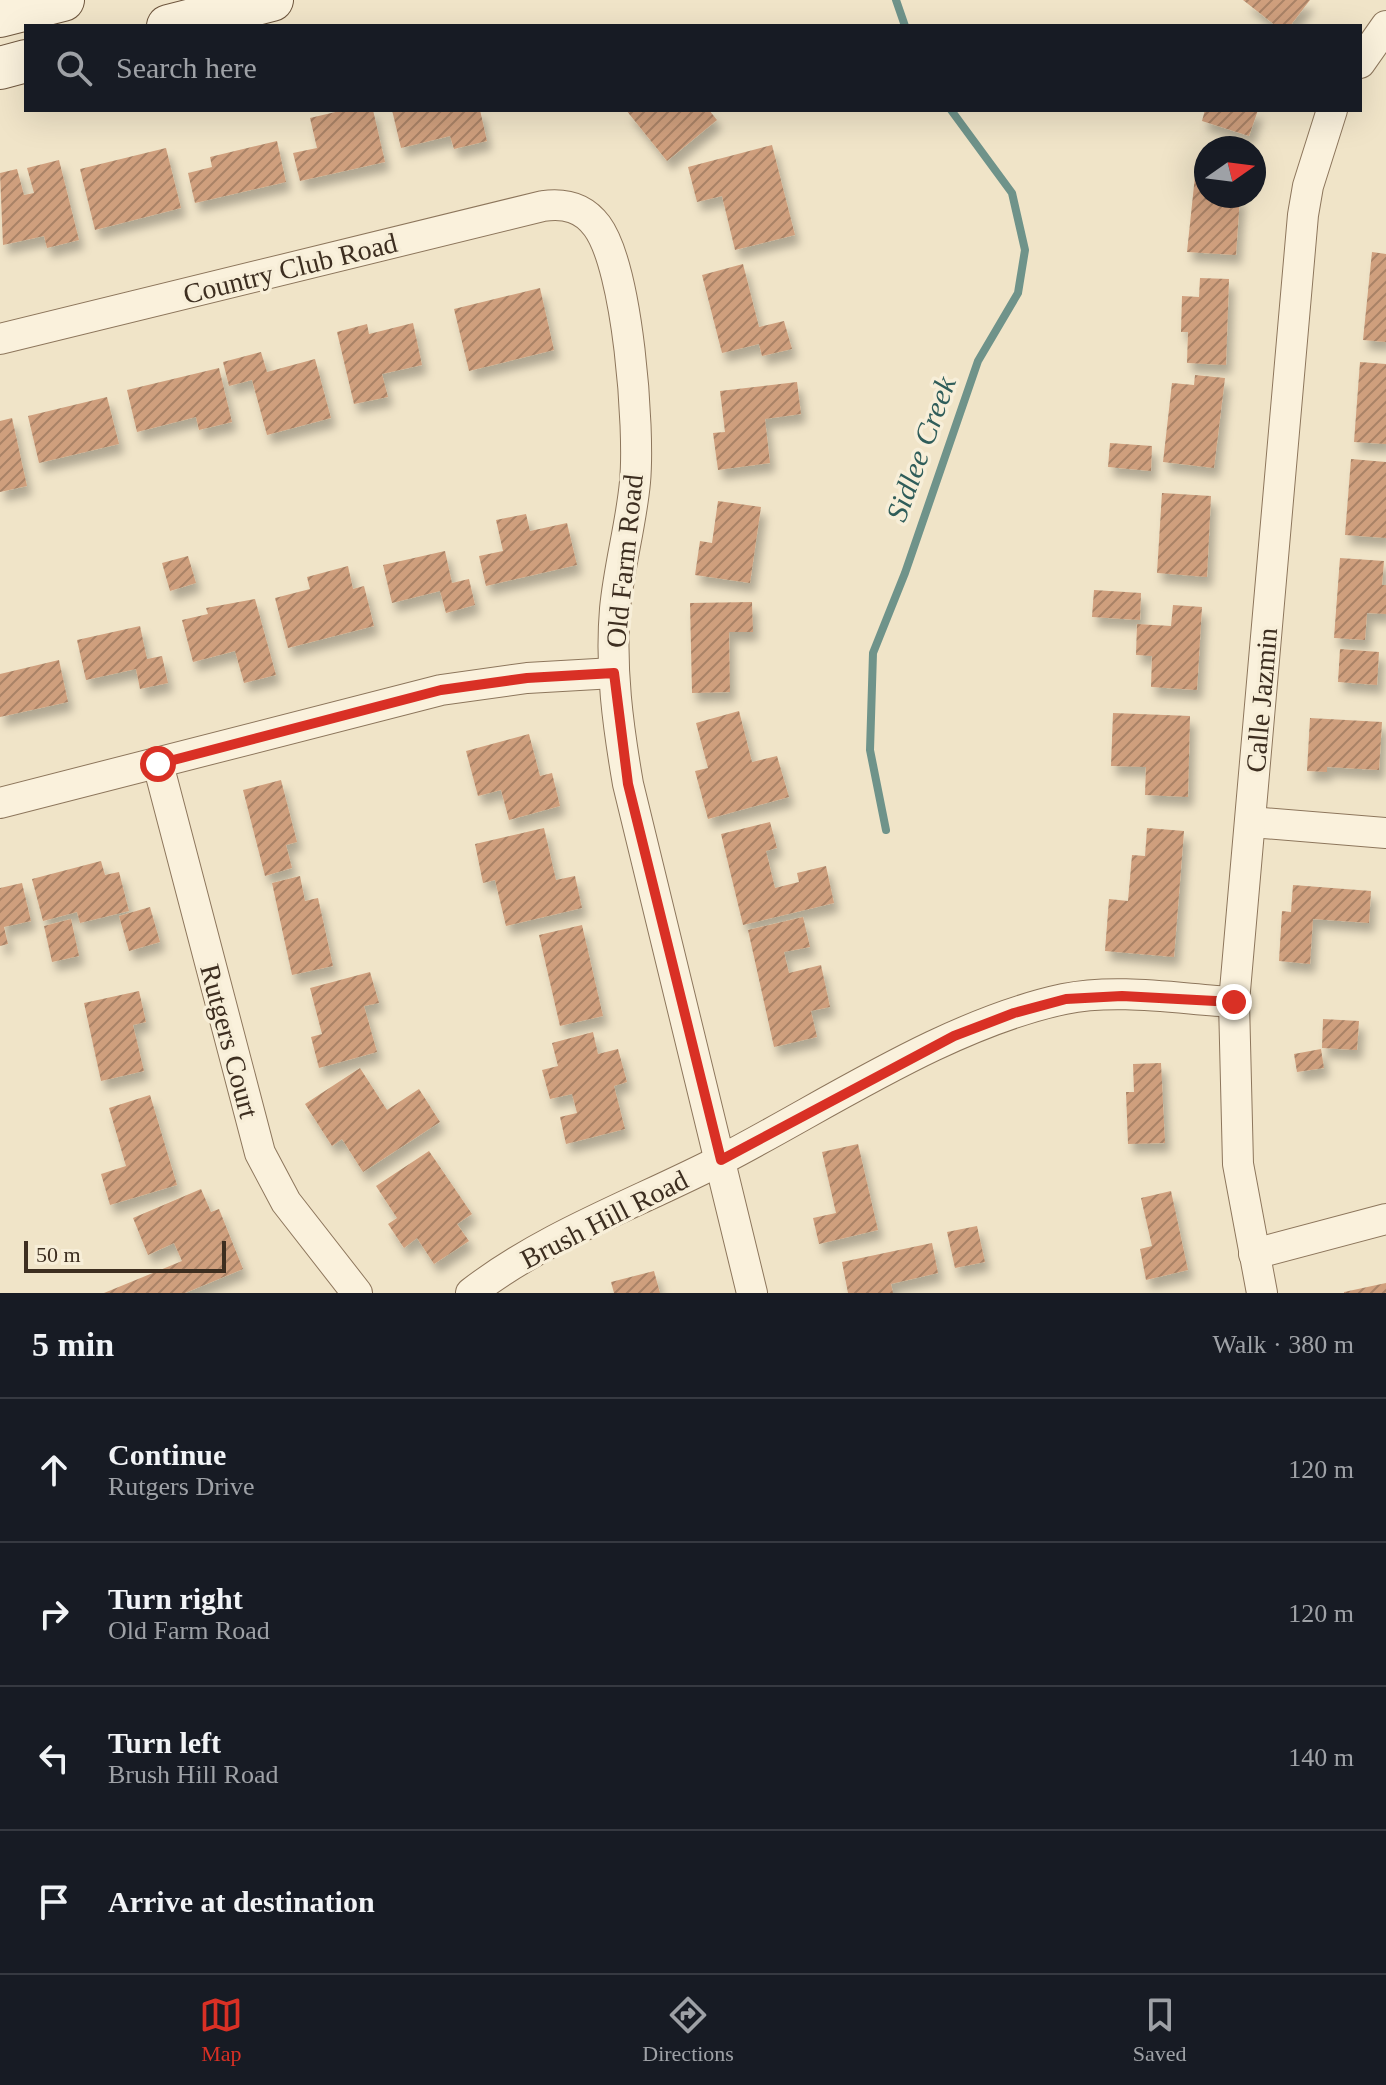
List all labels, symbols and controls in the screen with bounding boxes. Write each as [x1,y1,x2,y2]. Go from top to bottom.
search box [24,24,1362,112]
icon: search [52,46,96,90]
text: Search here [116,51,257,84]
north arrow [1194,136,1266,208]
street label: Country Club Road [180,227,400,310]
water label: Sidlee Creek [879,371,962,526]
street label: Old Farm Road [600,473,649,649]
street label: Calle Jazmin [1240,626,1283,774]
route start [140,746,176,782]
street label: Rutgers Court [194,961,265,1122]
route end [1216,984,1252,1020]
street label: Brush Hill Road [515,1164,693,1275]
scale bar [24,1237,226,1273]
text: 50 m [36,1242,81,1267]
text: 5 min [32,1326,114,1363]
text: Walk · 380 m [1212,1330,1354,1359]
text: Continue [108,1438,226,1471]
icon: ahead [32,1448,76,1492]
text: 120 m [1288,1455,1354,1484]
text: Rutgers Drive [108,1472,255,1501]
text: Turn right [108,1582,243,1615]
icon: right [32,1592,76,1636]
text: 120 m [1288,1599,1354,1628]
text: Old Farm Road [108,1616,270,1645]
text: Turn left [108,1726,221,1759]
icon: left [32,1736,76,1780]
text: 140 m [1288,1743,1354,1772]
text: Brush Hill Road [108,1760,278,1789]
icon: arrive [32,1880,76,1924]
text: Arrive at destination [108,1885,375,1918]
tab: Map [199,1993,243,2067]
tab: Directions [642,1993,734,2067]
tab: Saved [1133,1993,1187,2067]

